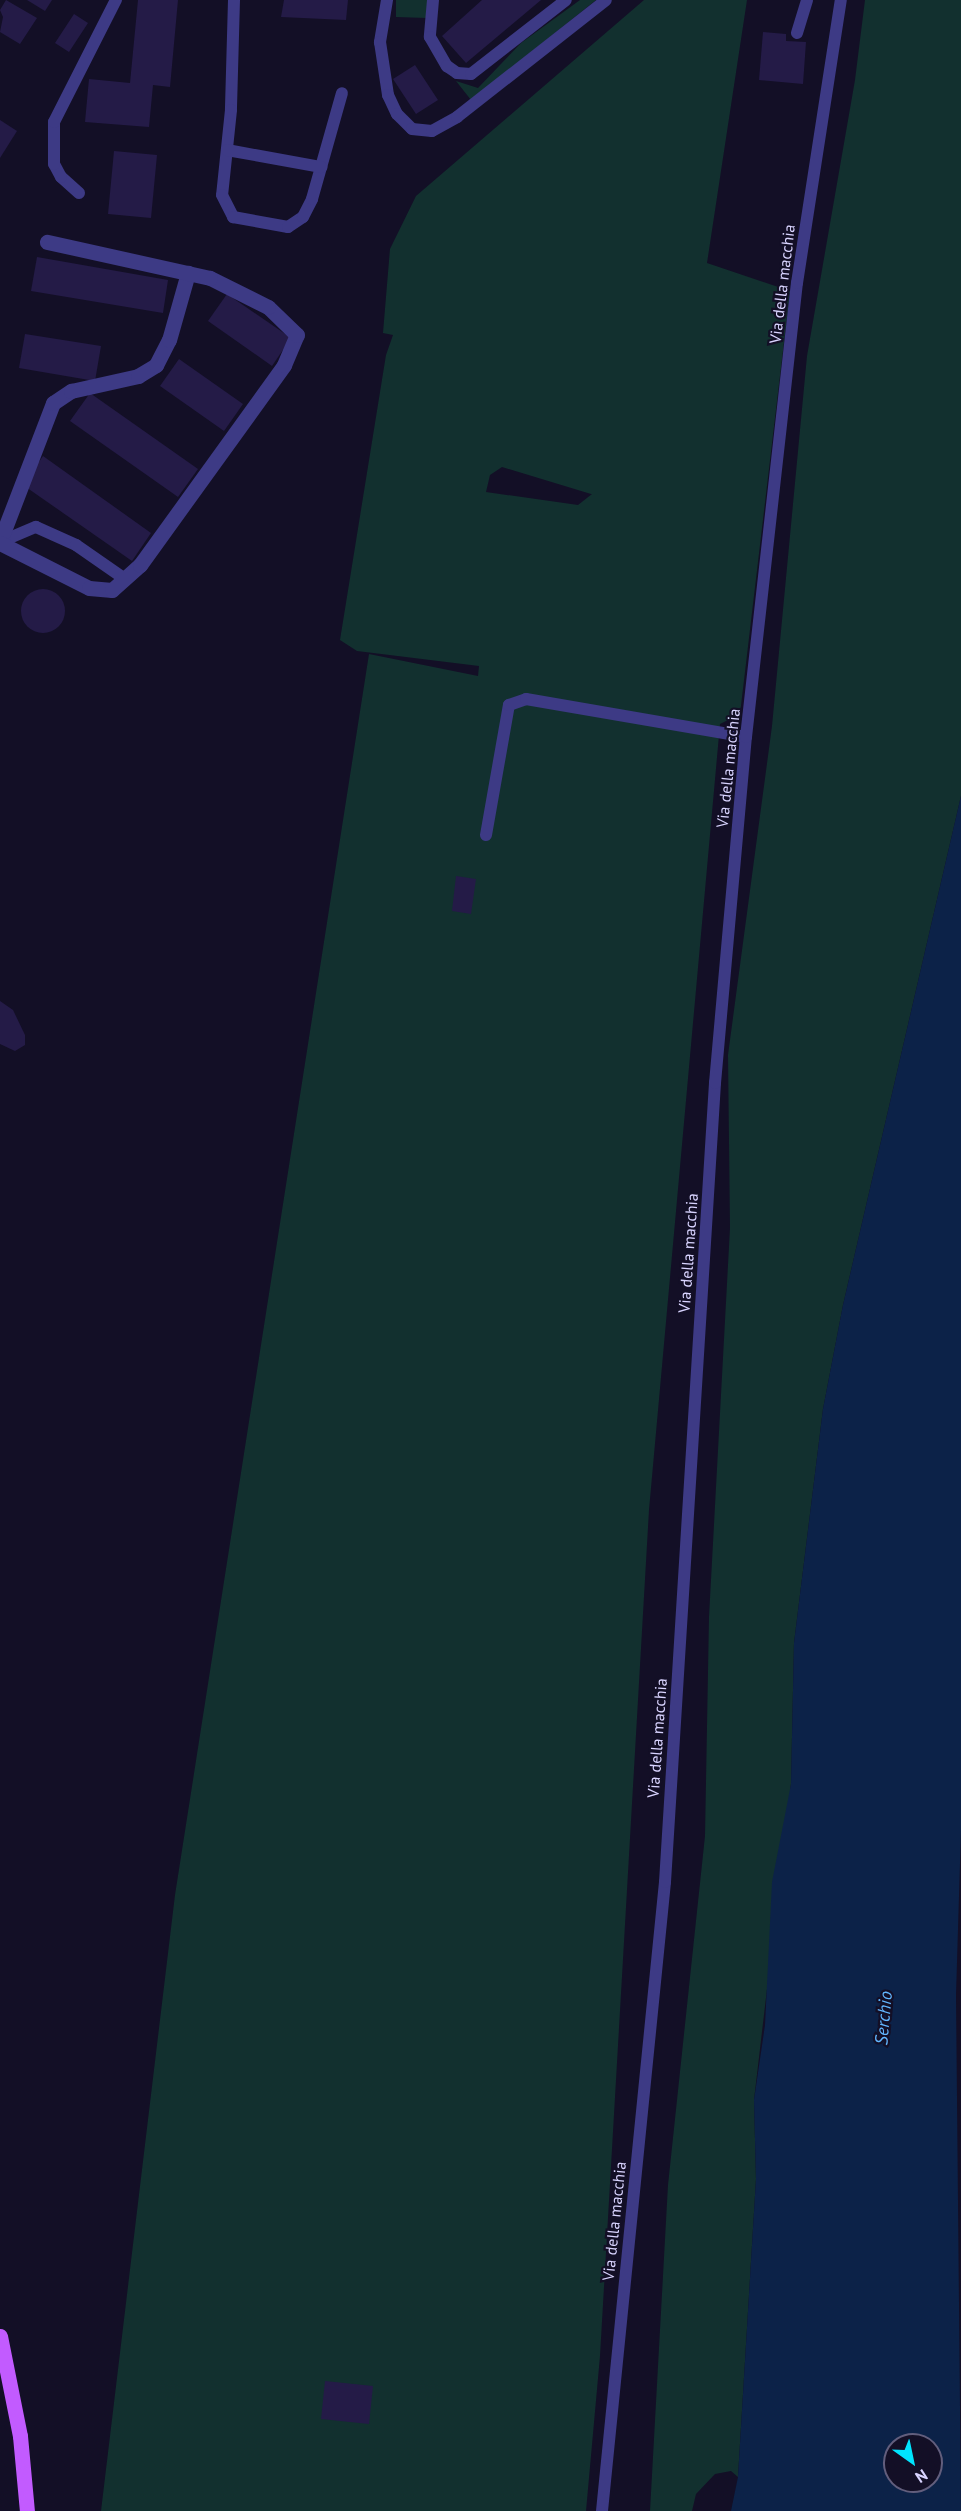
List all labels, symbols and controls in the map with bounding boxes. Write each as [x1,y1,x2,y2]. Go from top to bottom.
street label: Via della macchia [765,223,799,345]
street label: Via della macchia [712,707,744,829]
street label: Via della macchia [674,1193,702,1313]
street label: Via della macchia [643,1678,671,1798]
water label: Serchio [871,1990,897,2046]
street label: Via della macchia [598,2160,630,2282]
north arrow [883,2433,943,2493]
text: N [912,2465,932,2488]

